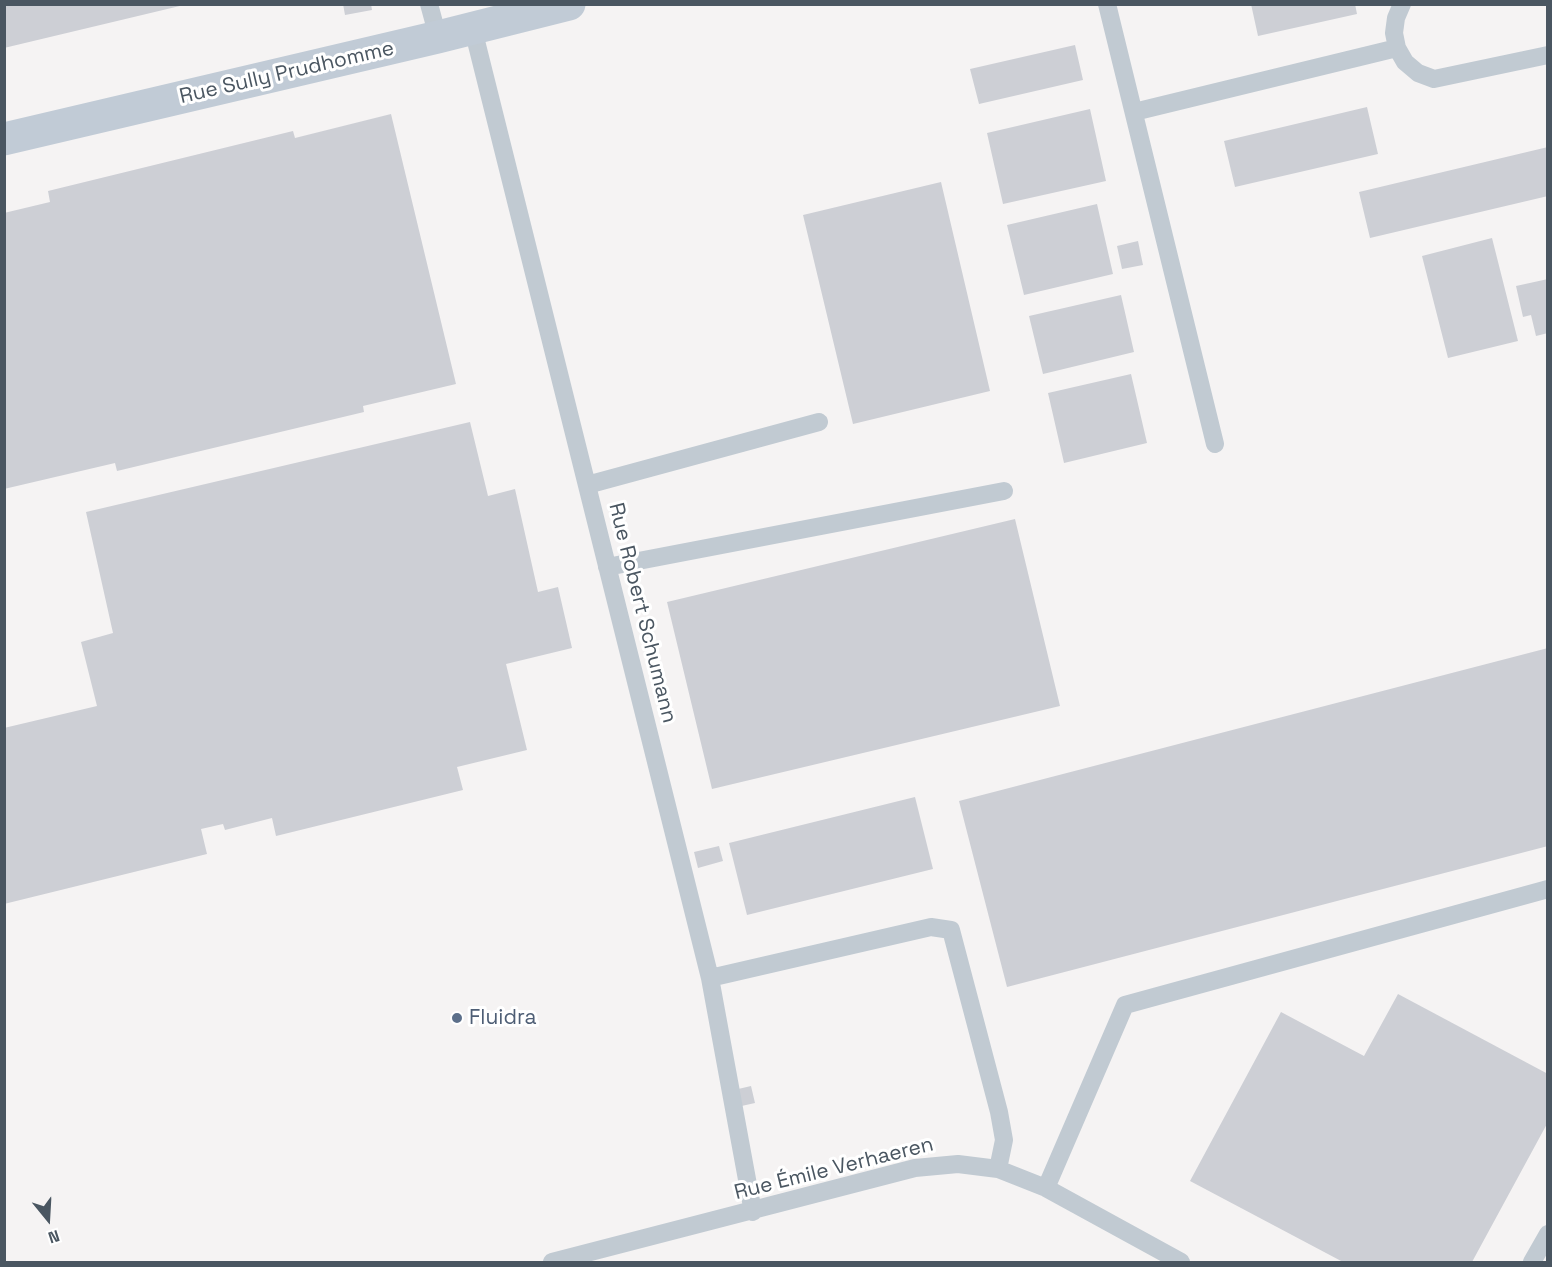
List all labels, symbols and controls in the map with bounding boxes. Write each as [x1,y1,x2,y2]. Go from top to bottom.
street label: Rue Sully Prudhomme [177,36,397,110]
street label: Rue Robert Schumann [602,500,682,726]
place label: Fluidra [469,1005,537,1031]
marker: Fluidra [450,1011,464,1025]
street label: Rue Émile Verhaeren [732,1132,936,1206]
north arrow [18,1189,78,1249]
text: N [45,1225,62,1248]

